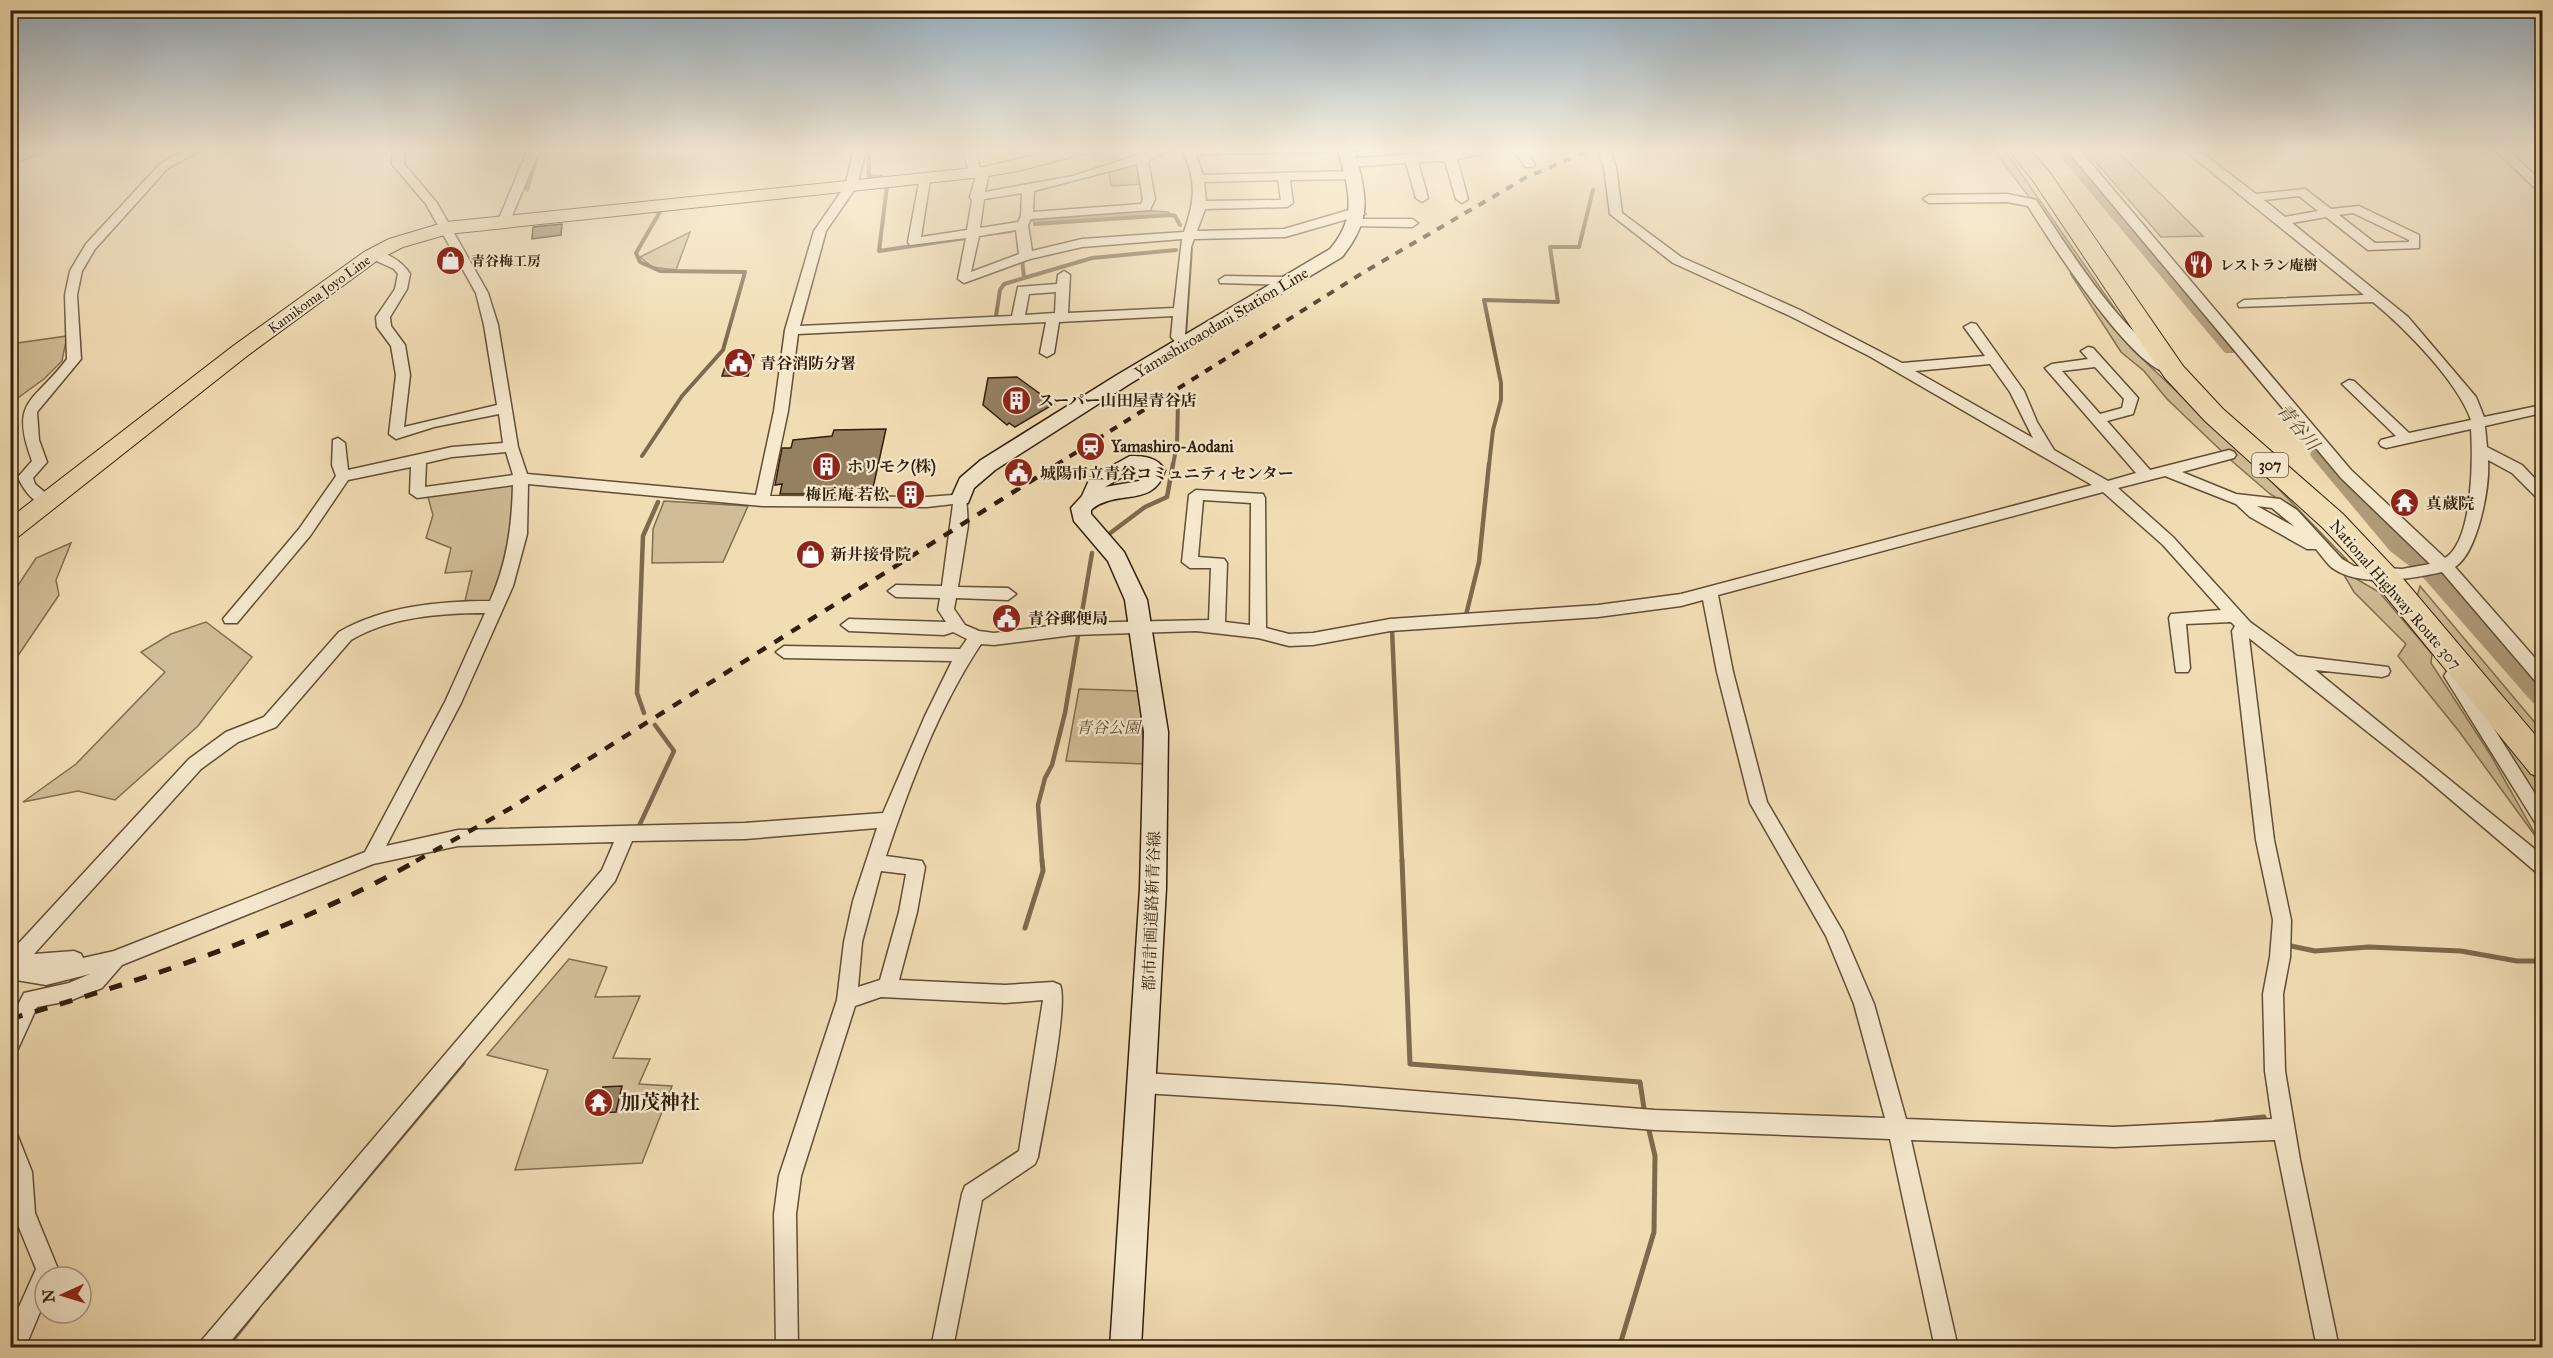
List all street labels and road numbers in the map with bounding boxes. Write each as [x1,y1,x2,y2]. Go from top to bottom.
street label: Kamikoma Joyo Line [265,252,374,338]
street label: Yamashiroaodani Station Line [1131,263,1312,382]
road number: 307 [2252,453,2288,477]
street label: National Highway Route 307 [2325,516,2466,673]
street label: 都市計画道路新青谷線 [1139,831,1164,991]

